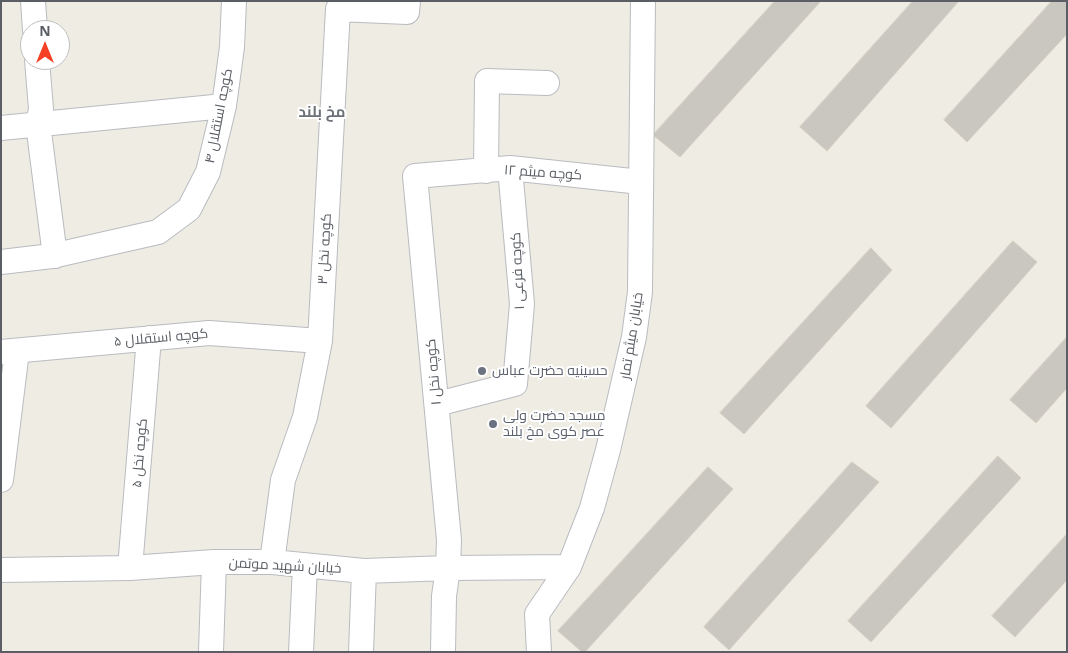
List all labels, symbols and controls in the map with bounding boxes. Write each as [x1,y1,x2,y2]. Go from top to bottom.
north arrow [20,20,70,70]
text: N [39,21,51,40]
street label: کوچه استقلال ۴ [202,67,236,165]
district label: مخ بلند [298,104,346,122]
street label: کوچه میثم ۱۲ [503,162,583,184]
street label: کوچه نخل ۳ [315,213,335,285]
street label: کوچه فرعی ۱ [508,232,528,310]
street label: خیابان میثم تمار [617,291,647,381]
street label: کوچه استقلال ۵ [113,326,209,350]
street label: کوچه نخل ۱ [423,338,445,406]
place label: حسینیه حضرت عباس [492,363,608,379]
marker: حسینیه حضرت عباس [476,365,488,377]
place label: مسجد حضرت ولی عصر کوی مخ بلند [503,408,606,441]
street label: کوچه نخل ۵ [129,418,151,488]
marker: مسجد حضرت ولی عصر کوی مخ بلند [487,418,499,430]
street label: خیابان شهید موتمن [228,555,342,577]

